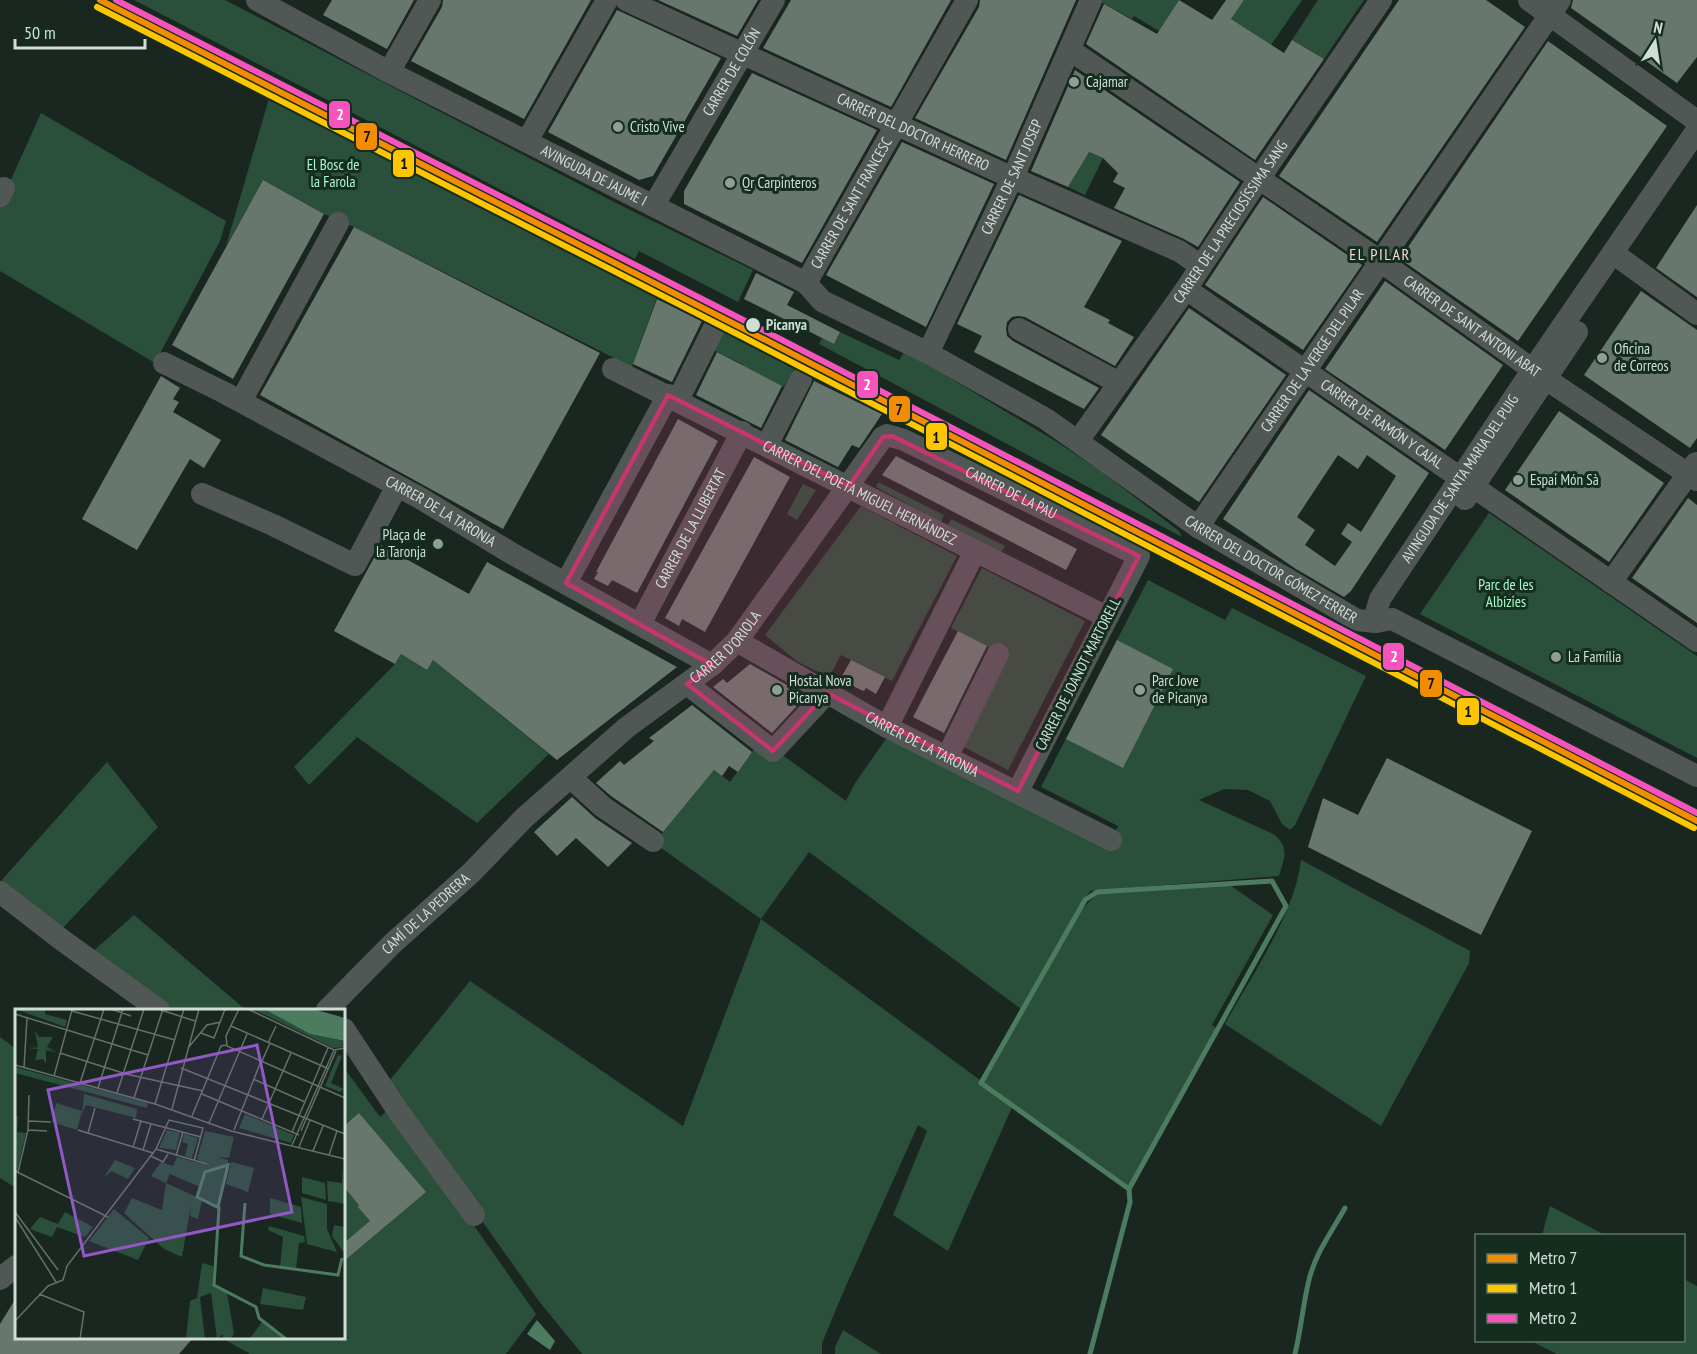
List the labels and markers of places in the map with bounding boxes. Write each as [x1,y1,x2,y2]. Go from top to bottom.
place label: Cajamar [1086,72,1129,91]
marker: Cajamar [1067,75,1081,89]
place label: Cristo Vive [630,117,685,136]
marker: Cristo Vive [611,120,625,134]
place label: Qr Carpinteros [742,173,817,192]
marker: Qr Carpinteros [723,176,737,190]
place label: Picanya [766,315,807,334]
marker: Picanya [744,316,762,334]
place label: Oficina de Correos [1614,339,1669,375]
marker: Oficina de Correos [1595,351,1609,365]
place label: Espai Món Sà [1530,470,1599,489]
marker: Espai Món Sà [1511,473,1525,487]
place label: Plaça de la Taronja [376,525,426,561]
marker: Plaça de la Taronja [431,537,445,551]
place label: La Família [1568,647,1621,666]
marker: La Família [1549,650,1563,664]
place label: Hostal Nova Picanya [789,671,852,707]
place label: Parc Jove de Picanya [1152,671,1207,707]
marker: Hostal Nova Picanya [770,683,784,697]
marker: Parc Jove de Picanya [1133,683,1147,697]

